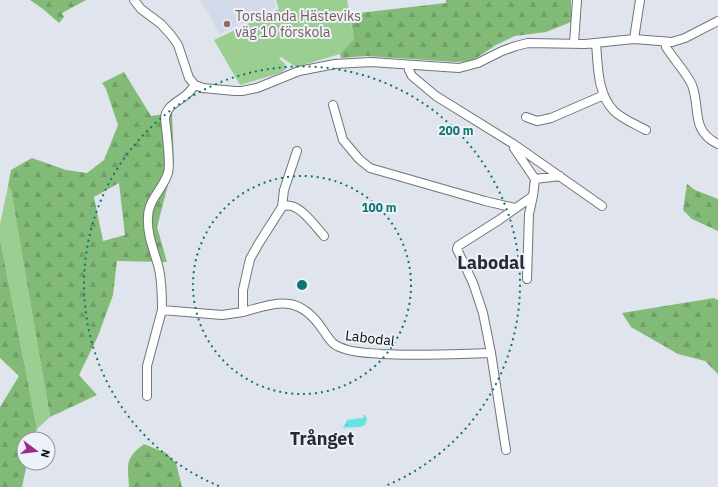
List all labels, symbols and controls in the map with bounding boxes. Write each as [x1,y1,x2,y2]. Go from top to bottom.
place label: Torslanda Hästeviks väg 10 förskola [235,7,361,41]
marker: Torslanda Hästeviks väg 10 förskola [222,19,232,29]
text: 200 m [438,123,474,138]
text: 100 m [361,200,397,215]
district label: Labodal [457,251,525,274]
centre of rings [295,278,309,292]
street label: Labodal [344,326,396,350]
district label: Trånget [290,427,354,450]
north arrow [16,431,56,471]
text: N [38,448,53,459]

